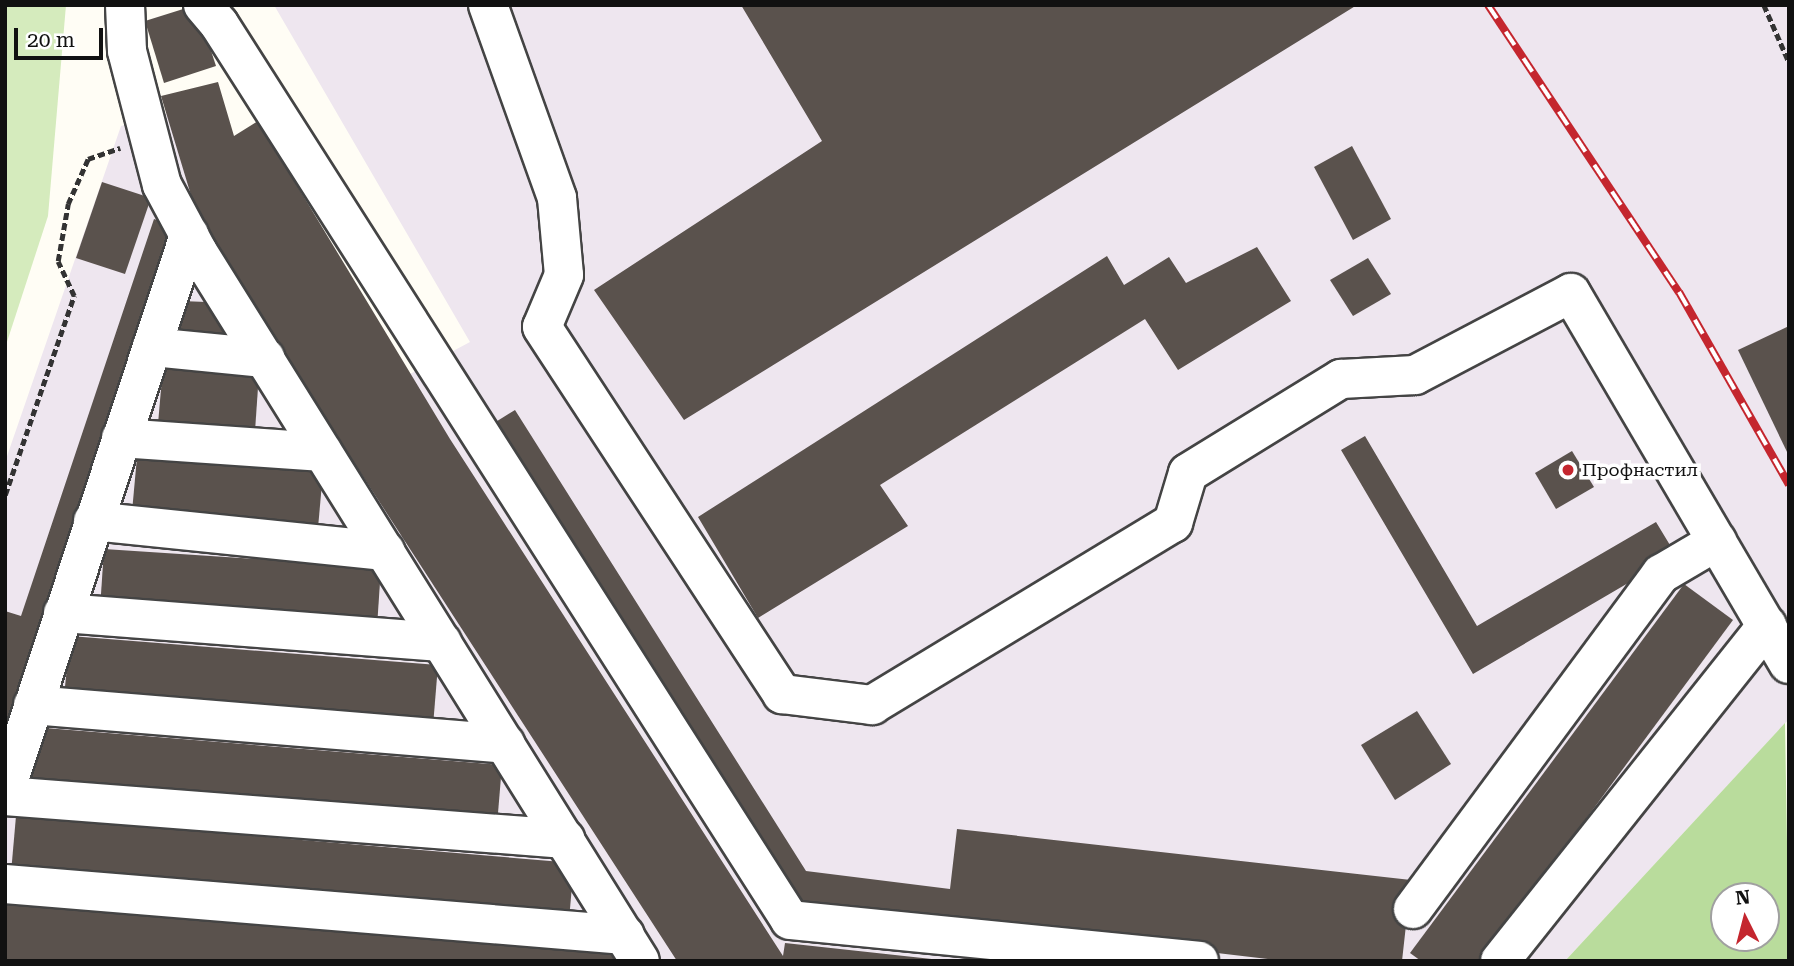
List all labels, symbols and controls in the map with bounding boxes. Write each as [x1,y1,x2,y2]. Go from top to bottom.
scale bar [18,14,107,58]
text: 20 m [27,28,75,52]
place label: Профнастил [1582,459,1698,481]
marker: Профнастил [1560,462,1576,478]
north arrow [1710,882,1780,952]
text: N [1734,885,1751,910]

